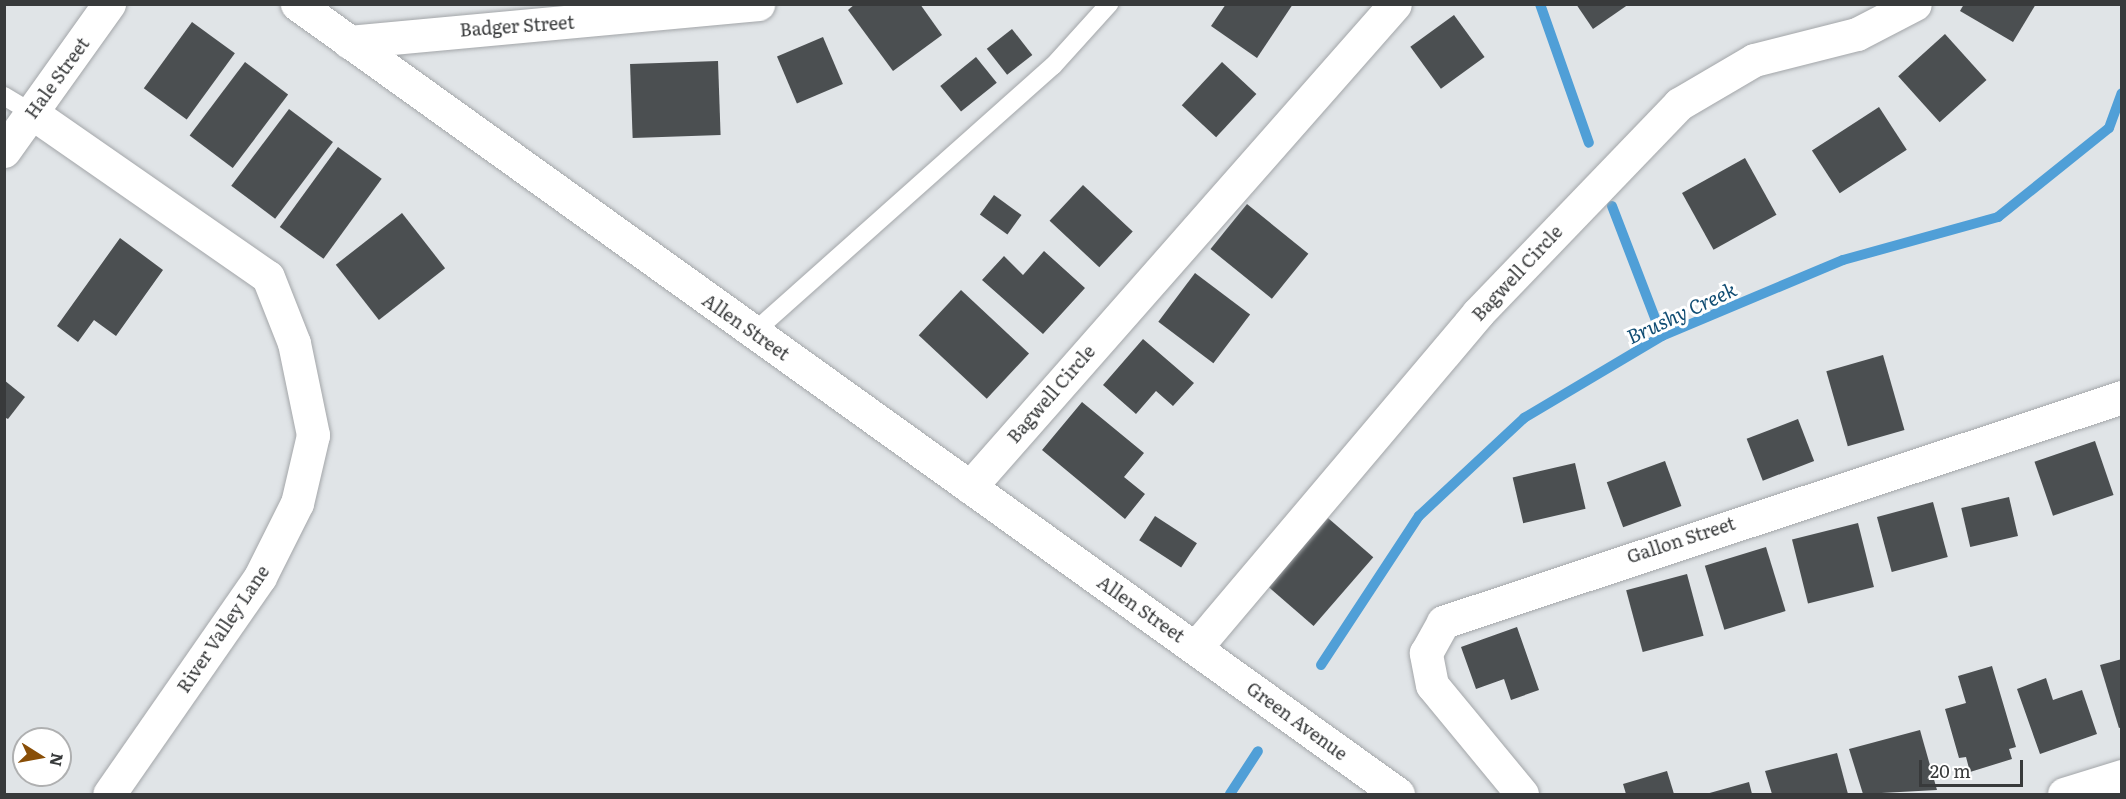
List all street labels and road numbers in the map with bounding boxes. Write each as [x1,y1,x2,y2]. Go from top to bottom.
street label: Badger Street [459,11,575,41]
street label: Hale Street [20,33,94,123]
street label: Bagwell Circle [1467,221,1567,325]
street label: Allen Street [698,289,794,365]
street label: Bagwell Circle [1003,341,1099,447]
street label: Gallon Street [1624,512,1738,568]
street label: River Valley Lane [172,561,274,697]
street label: Allen Street [1093,571,1189,647]
street label: Green Avenue [1242,677,1352,765]

